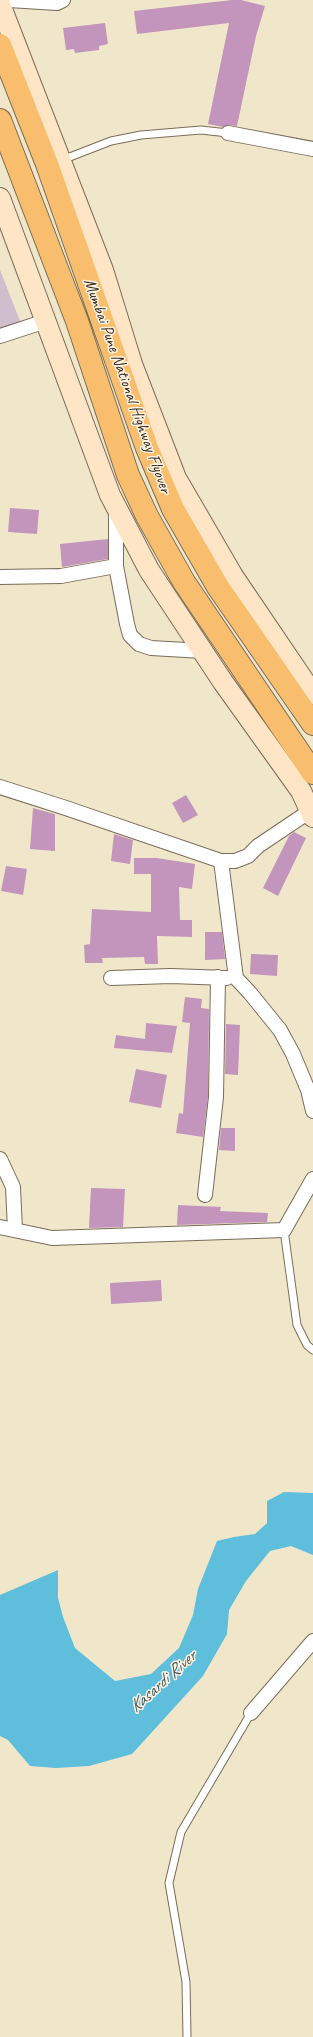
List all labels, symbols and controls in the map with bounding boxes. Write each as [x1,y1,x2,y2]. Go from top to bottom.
street label: Mumbai Pune National Highway Flyover [79,276,175,496]
water label: Kasardi River [125,1646,201,1718]

